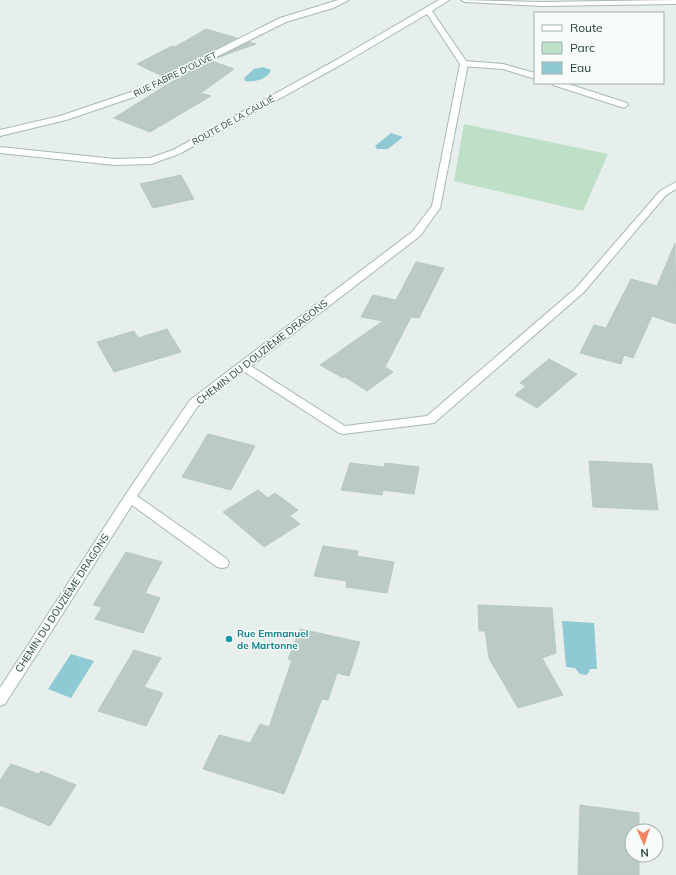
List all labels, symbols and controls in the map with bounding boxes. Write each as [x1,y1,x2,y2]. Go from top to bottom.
legend [534,12,664,84]
text: Route [570,20,603,35]
text: Parc [570,40,595,55]
street label: RUE FABRE D'OLIVET [132,49,219,99]
text: Eau [570,60,591,75]
street label: ROUTE DE LA CAULIÉ [190,93,276,147]
street label: CHEMIN DU DOUZIÈME DRAGONS [194,297,330,407]
street label: CHEMIN DU DOUZIÈME DRAGONS [12,531,112,675]
place label: Rue Emmanuel de Martonne [237,627,308,652]
marker: Rue Emmanuel de Martonne [224,634,234,644]
north arrow [624,823,664,863]
text: N [640,846,649,860]

